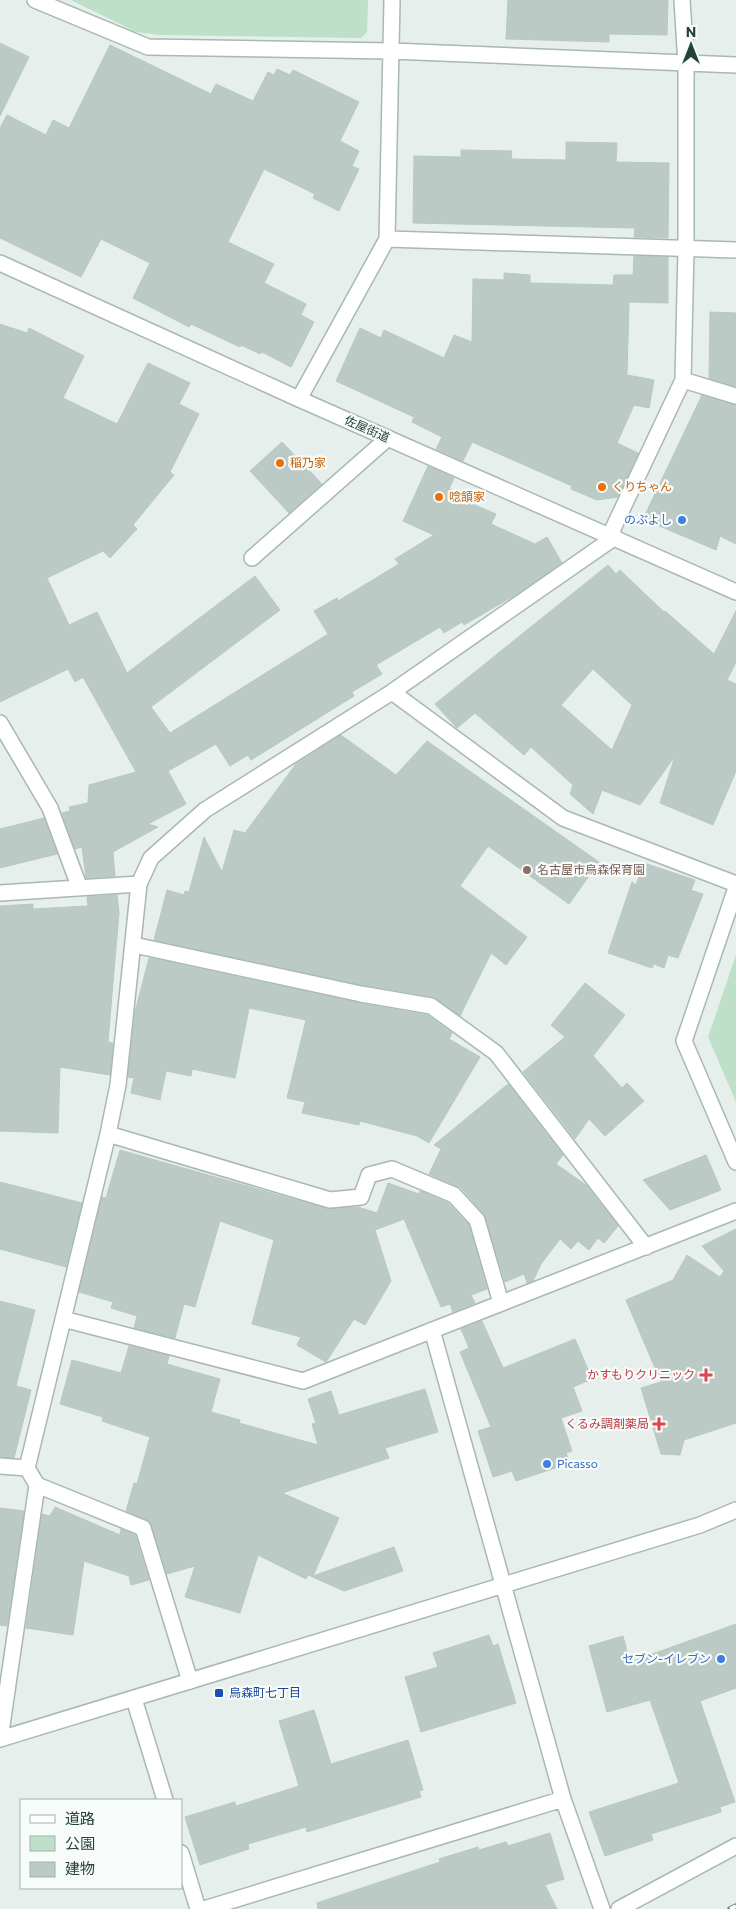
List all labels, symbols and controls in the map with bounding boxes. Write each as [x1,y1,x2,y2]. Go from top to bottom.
north arrow [666,20,716,70]
text: N [686,23,696,40]
street label: 佐屋街道 [343,412,392,444]
place label: 稲乃家 [290,455,326,469]
marker: 稲乃家 [274,457,286,469]
place label: くりちゃん [612,479,672,493]
marker: くりちゃん [596,481,608,493]
place label: 唸頷家 [449,489,485,503]
marker: 唸頷家 [433,491,445,503]
place label: のぶよし [624,512,672,526]
marker: のぶよし [676,514,688,526]
place label: 名古屋市烏森保育園 [537,862,645,876]
marker: 名古屋市烏森保育園 [521,864,533,876]
place label: かすもりクリニック [587,1367,695,1381]
marker: かすもりクリニック [699,1368,713,1382]
place label: くるみ調剤薬局 [565,1416,649,1430]
marker: くるみ調剤薬局 [653,1418,665,1430]
place label: Picasso [557,1456,598,1470]
marker: Picasso [541,1458,553,1470]
place label: セブン-イレブン [622,1651,711,1665]
marker: セブン-イレブン [715,1653,727,1665]
place label: 烏森町七丁目 [229,1685,301,1699]
marker: 烏森町七丁目 [213,1687,225,1699]
legend [20,1799,182,1889]
text: 道路 [65,1809,95,1827]
text: 公園 [65,1834,95,1852]
text: 建物 [65,1859,95,1877]

